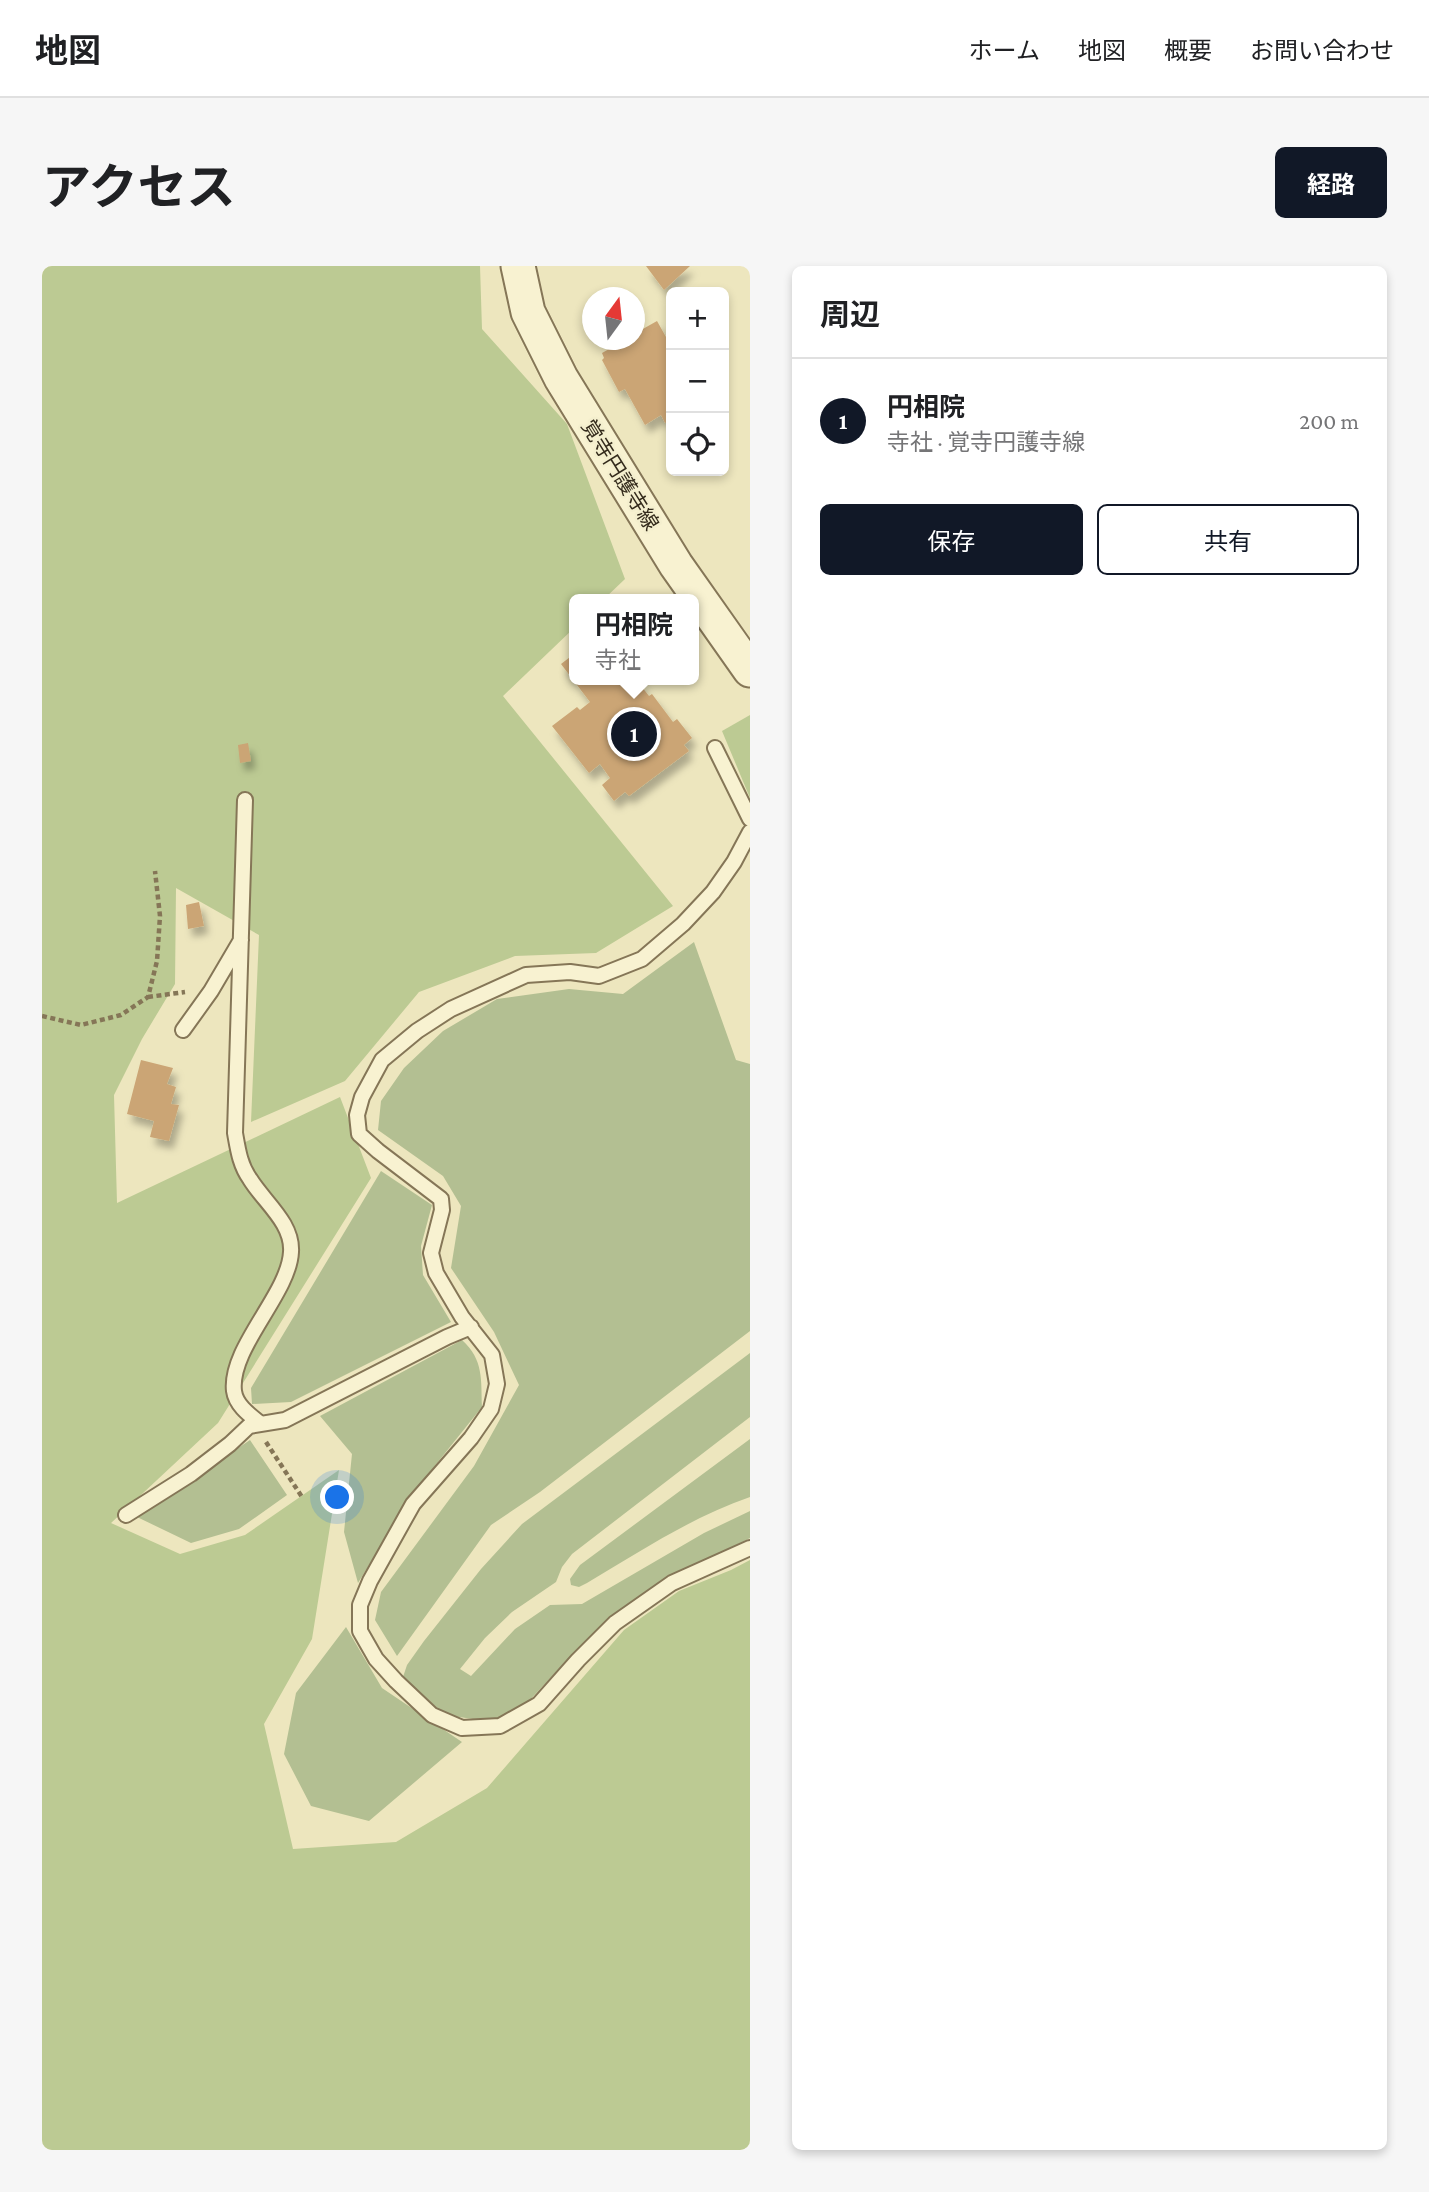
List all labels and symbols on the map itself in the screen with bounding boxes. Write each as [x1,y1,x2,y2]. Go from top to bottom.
north arrow [582,287,645,350]
street label: 覚寺円護寺線 [576,415,664,535]
pin: 1 [611,708,657,760]
your location [320,1480,354,1514]

